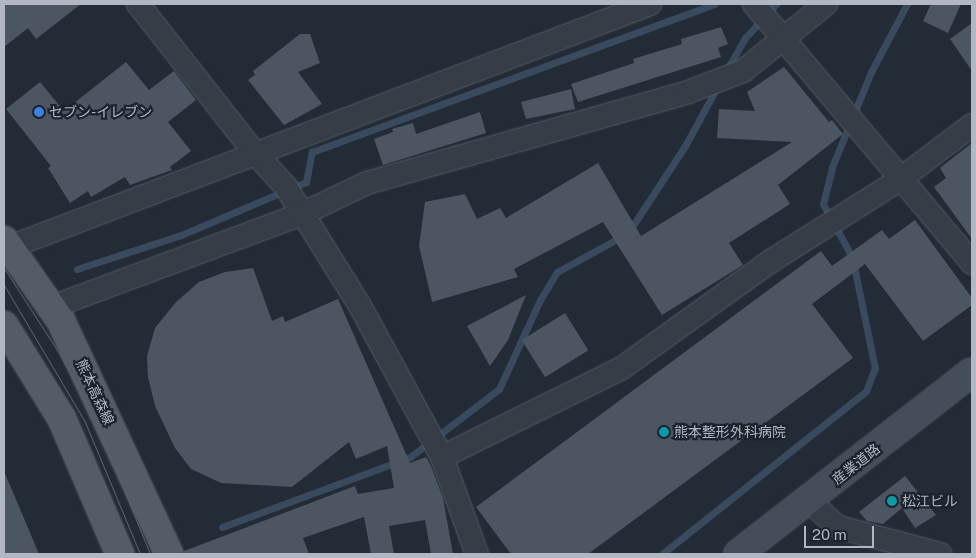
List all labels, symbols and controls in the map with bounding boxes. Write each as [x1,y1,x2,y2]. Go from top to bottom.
place label: セブン-イレブン [49,104,152,120]
marker: セブン-イレブン [33,106,45,118]
street label: 熊本高森線 [73,357,117,427]
place label: 熊本整形外科病院 [674,424,786,440]
marker: 熊本整形外科病院 [658,426,670,438]
street label: 産業道路 [829,440,883,488]
place label: 松江ビル [902,493,958,509]
marker: 松江ビル [886,495,898,507]
scale bar [806,516,876,548]
text: 20 m [812,526,847,543]

